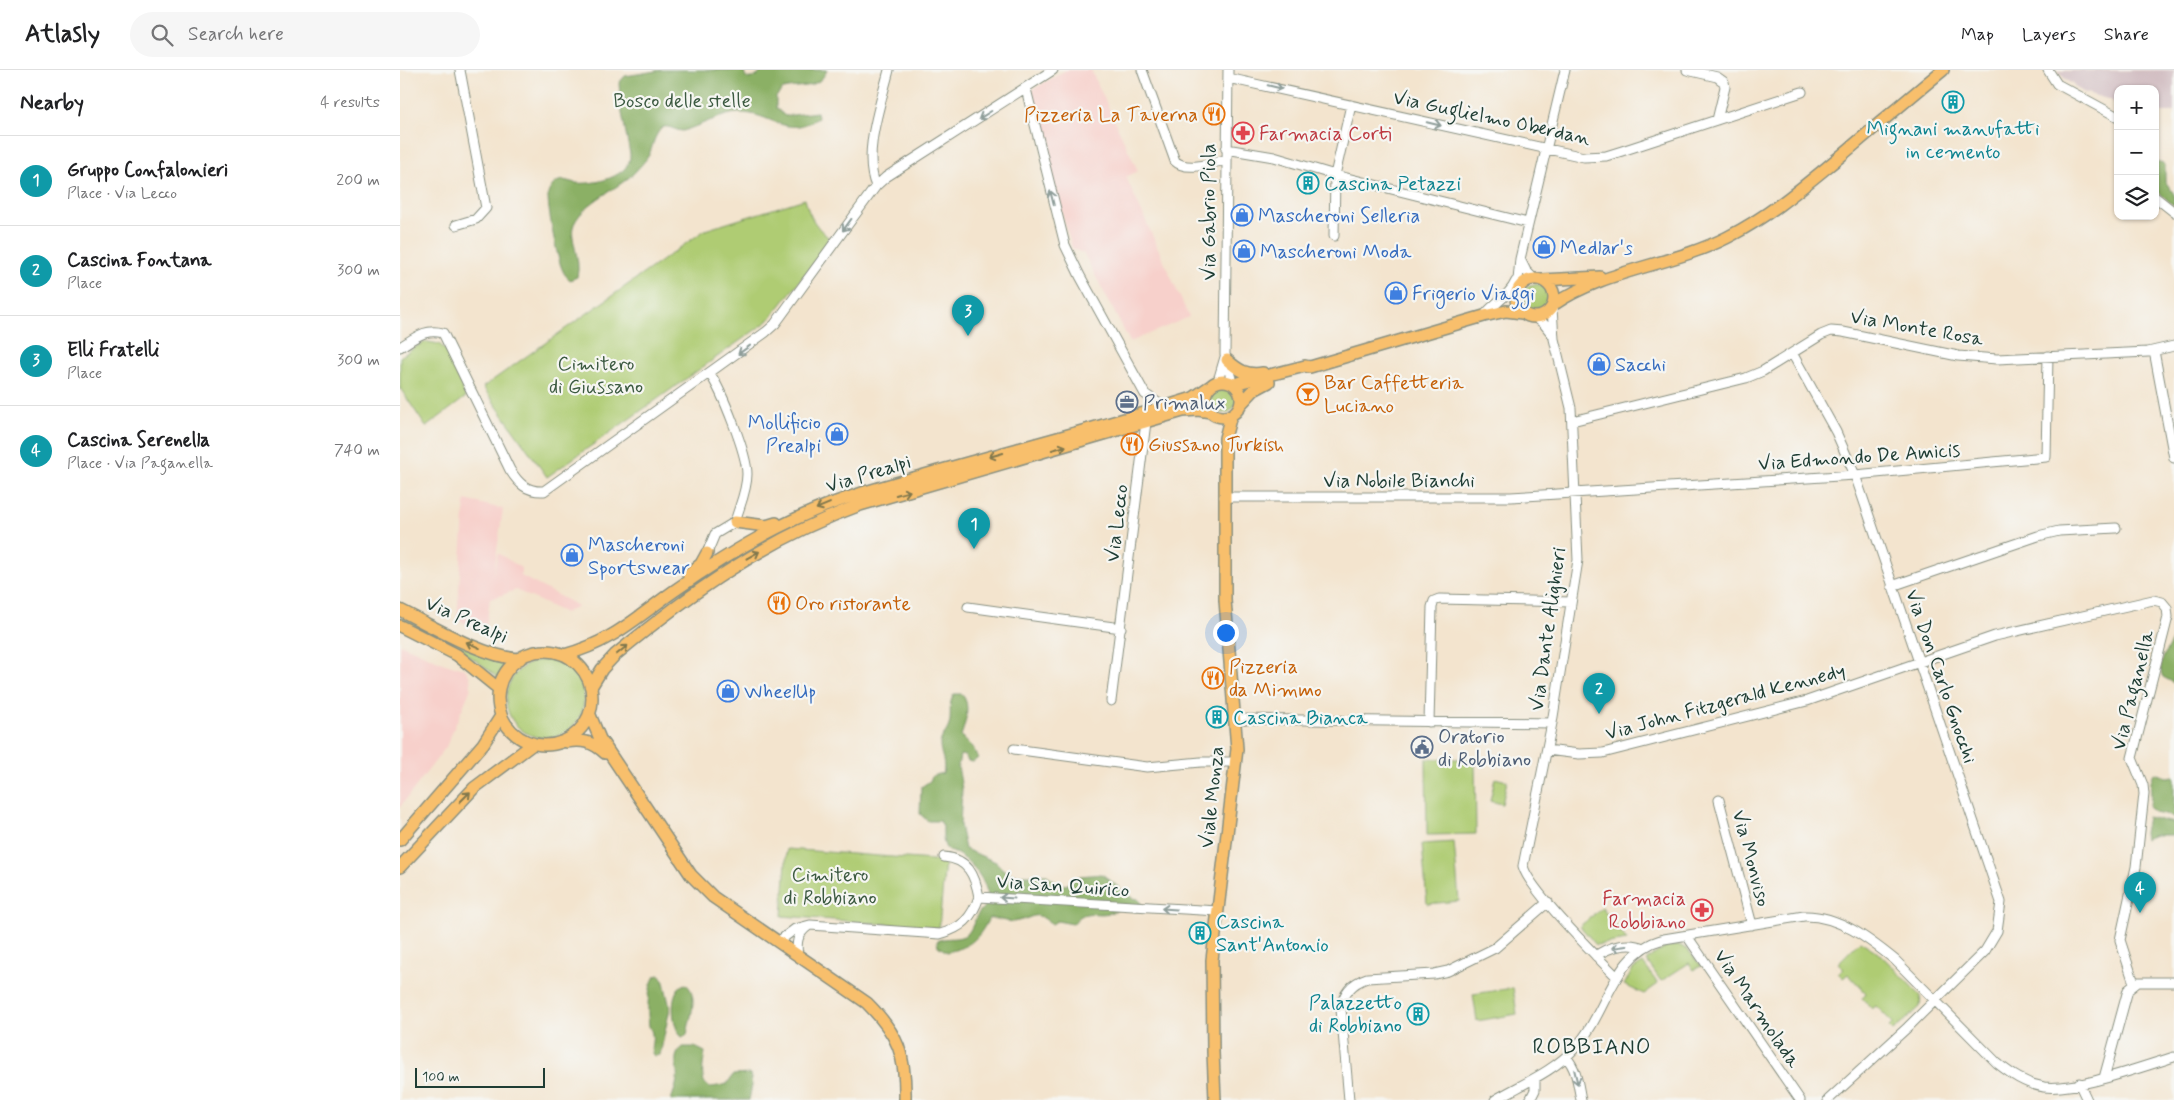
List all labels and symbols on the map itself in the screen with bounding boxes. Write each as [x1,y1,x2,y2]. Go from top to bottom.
one-way arrow [1267,83,1283,92]
street label: Via Guglielmo Oberdan [1390,84,1593,155]
park label: Bosco delle stelle [613,88,751,115]
building icon: Mignani manufatti in cemento [1941,90,1965,114]
place label: Pizzeria La Taverna [1024,102,1198,129]
restaurant icon: Pizzeria La Taverna [1202,102,1226,126]
one-way arrow [978,111,992,121]
place label: Mignani manufatti in cemento [1866,116,2040,166]
one-way arrow [1425,120,1441,129]
pharmacy icon: Farmacia Corti [1231,121,1255,145]
place label: Farmacia Corti [1259,121,1392,148]
street label: Via Gabrio Piola [1196,144,1223,280]
building icon: Cascina Petazzi [1296,171,1320,195]
place label: Cascina Petazzi [1324,171,1461,198]
one-way arrow [1047,190,1057,206]
shop icon: Mascheroni Selleria [1230,203,1254,227]
place label: Mascheroni Selleria [1258,203,1420,230]
one-way arrow [842,218,852,232]
shop icon: Medlar's [1532,235,1556,259]
place label: Medlar's [1560,235,1633,262]
shop icon: Mascheroni Moda [1232,239,1256,263]
place label: Mascheroni Moda [1260,239,1412,266]
shop icon: Frigerio Viaggi [1384,281,1408,305]
place label: Frigerio Viaggi [1412,281,1535,310]
pin: 3 [952,295,984,336]
street label: Via Monte Rosa [1848,304,1986,354]
one-way arrow [737,345,751,355]
park label: Cimitero di Giussano [549,351,643,401]
shop icon: Sacchi [1587,352,1611,376]
place label: Sacchi [1615,352,1666,379]
place label: Bar Caffetteria Luciano [1324,370,1465,420]
bar icon: Bar Caffetteria Luciano [1296,382,1320,406]
office icon: Primalux [1115,390,1139,414]
place label: Primalux [1143,390,1225,417]
place label: Mollificio Prealpi [748,410,821,460]
shop icon: Mollificio Prealpi [825,422,849,446]
restaurant icon: Giussano Turkish [1120,432,1144,456]
place label: Giussano Turkish [1148,432,1284,459]
street label: Via Edmondo De Amicis [1757,437,1961,478]
one-way arrow [1050,443,1066,452]
street label: Via Prealpi [822,449,914,500]
one-way arrow [988,451,1004,460]
street label: Via Nobile Bianchi [1323,468,1475,495]
street label: Via Lecco [1099,483,1136,564]
one-way arrow [894,488,910,498]
one-way arrow [816,502,831,512]
pin: 1 [958,508,990,549]
place label: Mascheroni Sportswear [588,532,690,582]
shop icon: Mascheroni Sportswear [560,543,584,567]
street label: Via Dante Alighieri [1524,546,1573,713]
one-way arrow [746,550,761,560]
street label: Via Don Carlo Gnocchi [1898,586,1983,767]
street label: Via Prealpi [421,590,512,651]
restaurant icon: Oro ristorante [767,591,791,615]
place label: Oro ristorante [795,591,911,618]
your location [1213,620,1239,646]
street label: Via Paganella [2106,627,2164,754]
one-way arrow [466,640,481,650]
one-way arrow [615,644,628,655]
place label: Pizzeria da Mimmo [1229,654,1322,704]
street label: Via John Fitzgerald Kennedy [1602,657,1848,748]
restaurant icon: Pizzeria da Mimmo [1201,666,1225,690]
pin: 2 [1583,673,1615,714]
shop icon: WheelUp [716,679,740,703]
place label: WheelUp [744,679,816,706]
building icon: Cascina Bianca [1205,705,1229,729]
place label: Cascina Bianca [1233,705,1369,732]
place label: Oratorio di Robbiano [1438,724,1531,774]
public building icon: Oratorio di Robbiano [1410,735,1434,759]
street label: Viale Monza [1194,745,1231,850]
one-way arrow [459,791,472,803]
street label: Via Monviso [1725,807,1776,910]
park label: Cimitero di Robbiano [783,862,877,912]
street label: Via San Quirico [996,868,1130,905]
pin: 4 [2124,872,2156,913]
place label: Farmacia Robbiano [1602,886,1686,936]
one-way arrow [999,894,1015,903]
pharmacy icon: Farmacia Robbiano [1690,898,1714,922]
one-way arrow [1161,905,1177,914]
place label: Cascina Sant'Antonio [1216,909,1329,959]
building icon: Cascina Sant'Antonio [1188,921,1212,945]
one-way arrow [1611,942,1627,952]
street label: Via Marmolada [1707,944,1807,1074]
place label: Palazzetto di Robbiano [1309,990,1402,1040]
building icon: Palazzetto di Robbiano [1406,1002,1430,1026]
district label: ROBBIANO [1532,1034,1652,1062]
scale bar [415,1065,545,1088]
one-way arrow [1572,1069,1581,1085]

